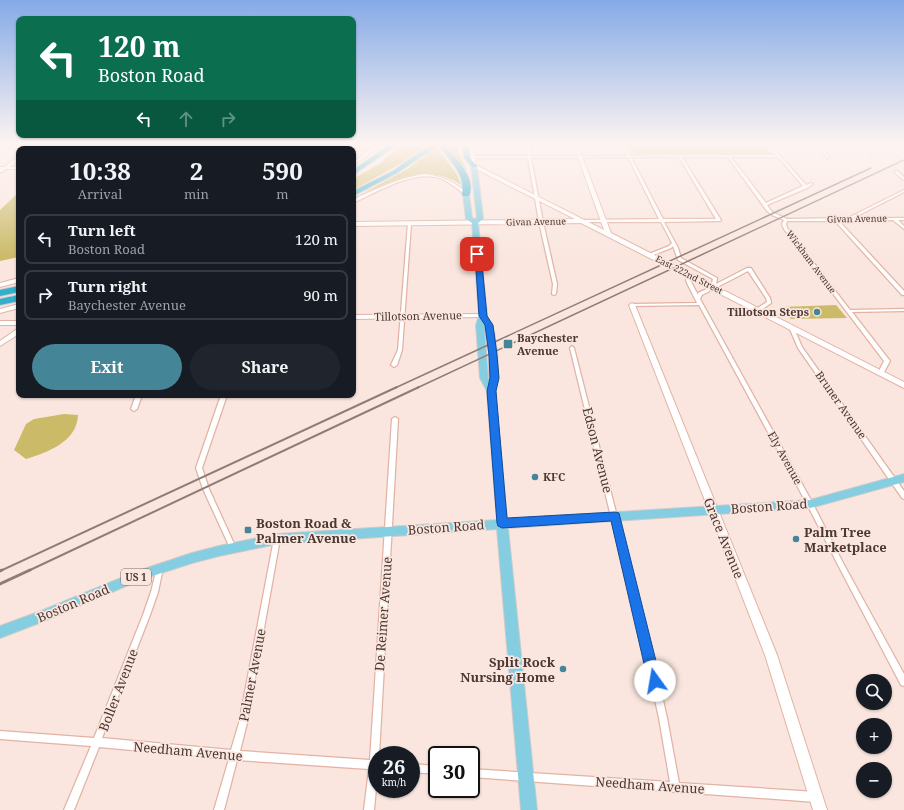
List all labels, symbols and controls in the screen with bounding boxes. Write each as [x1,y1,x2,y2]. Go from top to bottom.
text: 120 m [98,27,180,65]
icon: left [32,32,84,84]
text: Boston Road [98,63,205,87]
icon: left [133,108,155,130]
icon: ahead [175,108,197,130]
icon: right [217,108,239,130]
text: 10:38 [69,154,131,187]
text: 2 [190,154,203,187]
text: 590 [262,154,303,187]
text: Arrival [78,185,122,203]
text: min [184,185,209,203]
text: m [276,185,289,203]
street label: Givan Avenue [827,211,887,226]
street label: Givan Avenue [506,214,566,229]
text: Turn left [68,220,136,240]
icon: left [34,228,56,250]
street label: Wickham Avenue [783,228,840,296]
text: 120 m [295,229,338,249]
pin [460,237,494,271]
text: Boston Road [68,240,145,258]
icon: arrive [466,243,488,265]
street label: East 222nd Street [653,252,725,297]
text: Turn right [68,276,147,296]
icon: right [34,284,56,306]
text: 90 m [303,285,338,305]
text: Baychester Avenue [68,296,186,314]
place label: Tillotson Steps [727,304,809,319]
street label: Tillotson Avenue [374,307,462,324]
marker: Tillotson Steps [812,307,822,317]
place label: Baychester Avenue [517,330,579,358]
marker: Baychester Avenue [502,338,514,350]
button: Exit [32,344,182,390]
button: Share [190,344,340,390]
street label: Bruner Avenue [812,368,870,442]
street label: Edson Avenue [579,405,617,495]
street label: Ely Avenue [765,428,806,487]
place label: KFC [543,469,565,484]
marker: KFC [530,472,540,482]
street label: Boston Road [730,494,808,518]
street label: Grace Avenue [700,495,748,581]
place label: Boston Road & Palmer Avenue [256,514,356,547]
street label: Boston Road [407,515,485,539]
place label: Palm Tree Marketplace [804,523,887,556]
marker: Boston Road & Palmer Avenue [243,525,253,535]
marker: Palm Tree Marketplace [791,534,801,544]
street label: De Reimer Avenue [370,556,396,672]
road number: US 1 [121,569,151,585]
street label: Boston Road [34,580,112,626]
street label: Palmer Avenue [234,627,270,723]
street label: Boller Avenue [94,646,142,734]
place label: Split Rock Nursing Home [460,653,556,686]
position arrow [634,660,676,702]
marker: Split Rock Nursing Home [558,664,568,674]
map controls [856,674,892,798]
button: search [856,674,892,710]
button: + [856,718,892,754]
street label: Needham Avenue [133,737,243,765]
speed limit sign: 30 [428,746,480,798]
text: 26 [383,753,405,780]
button: − [856,762,892,798]
street label: Needham Avenue [595,772,705,798]
text: km/h [382,775,406,789]

